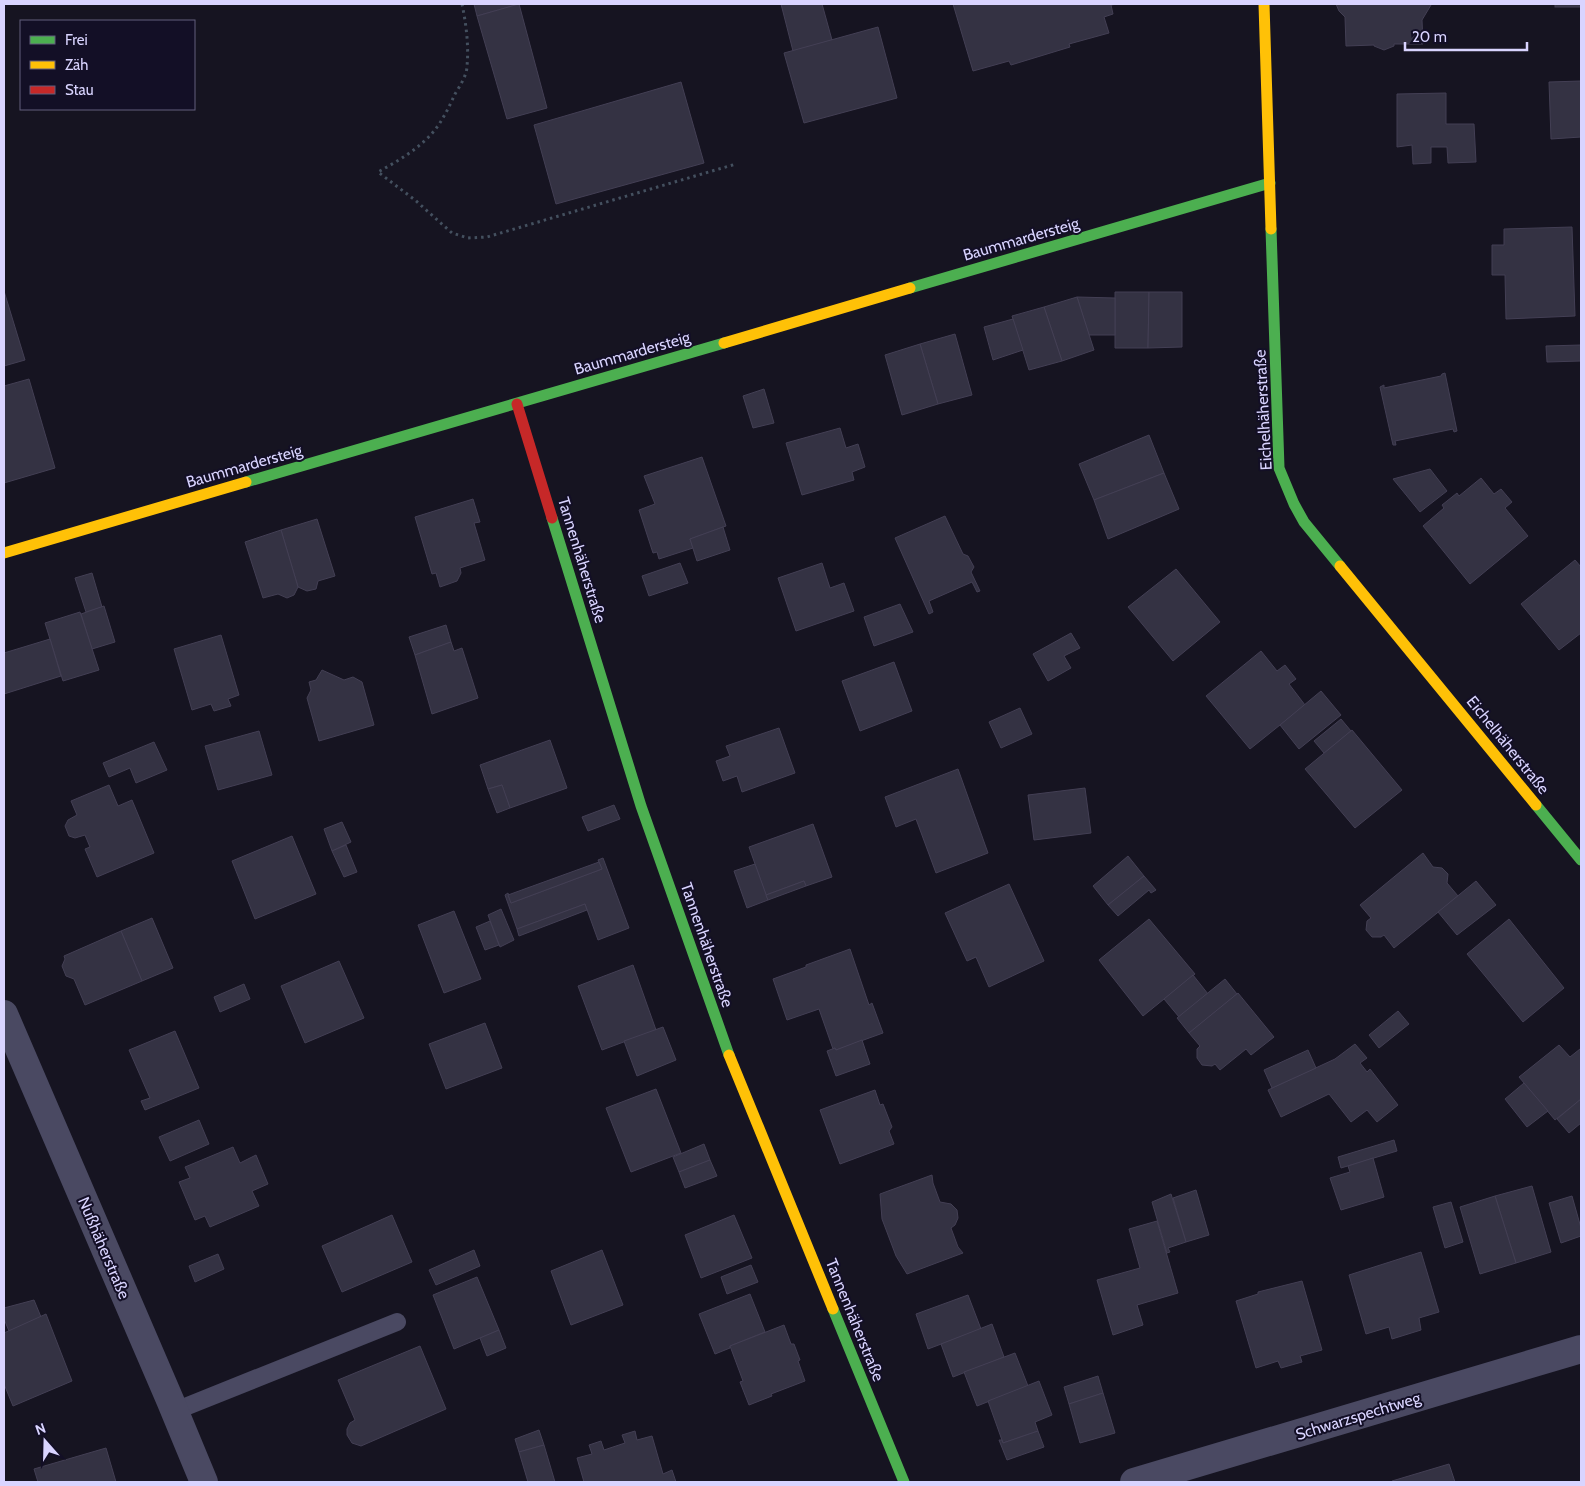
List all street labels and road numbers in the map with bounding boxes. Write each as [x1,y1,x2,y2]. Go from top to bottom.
street label: Baummardersteig [961,213,1082,265]
street label: Baummardersteig [572,327,693,379]
street label: Eichelhäherstraße [1250,349,1276,471]
street label: Baummardersteig [184,440,305,492]
street label: Tannenhäherstraße [554,495,610,625]
street label: Eichelhäherstraße [1463,692,1553,798]
street label: Tannenhäherstraße [677,880,737,1010]
street label: Nußhäherstraße [74,1194,134,1302]
street label: Tannenhäherstraße [822,1256,888,1384]
street label: Schwarzspechtweg [1293,1388,1424,1444]

